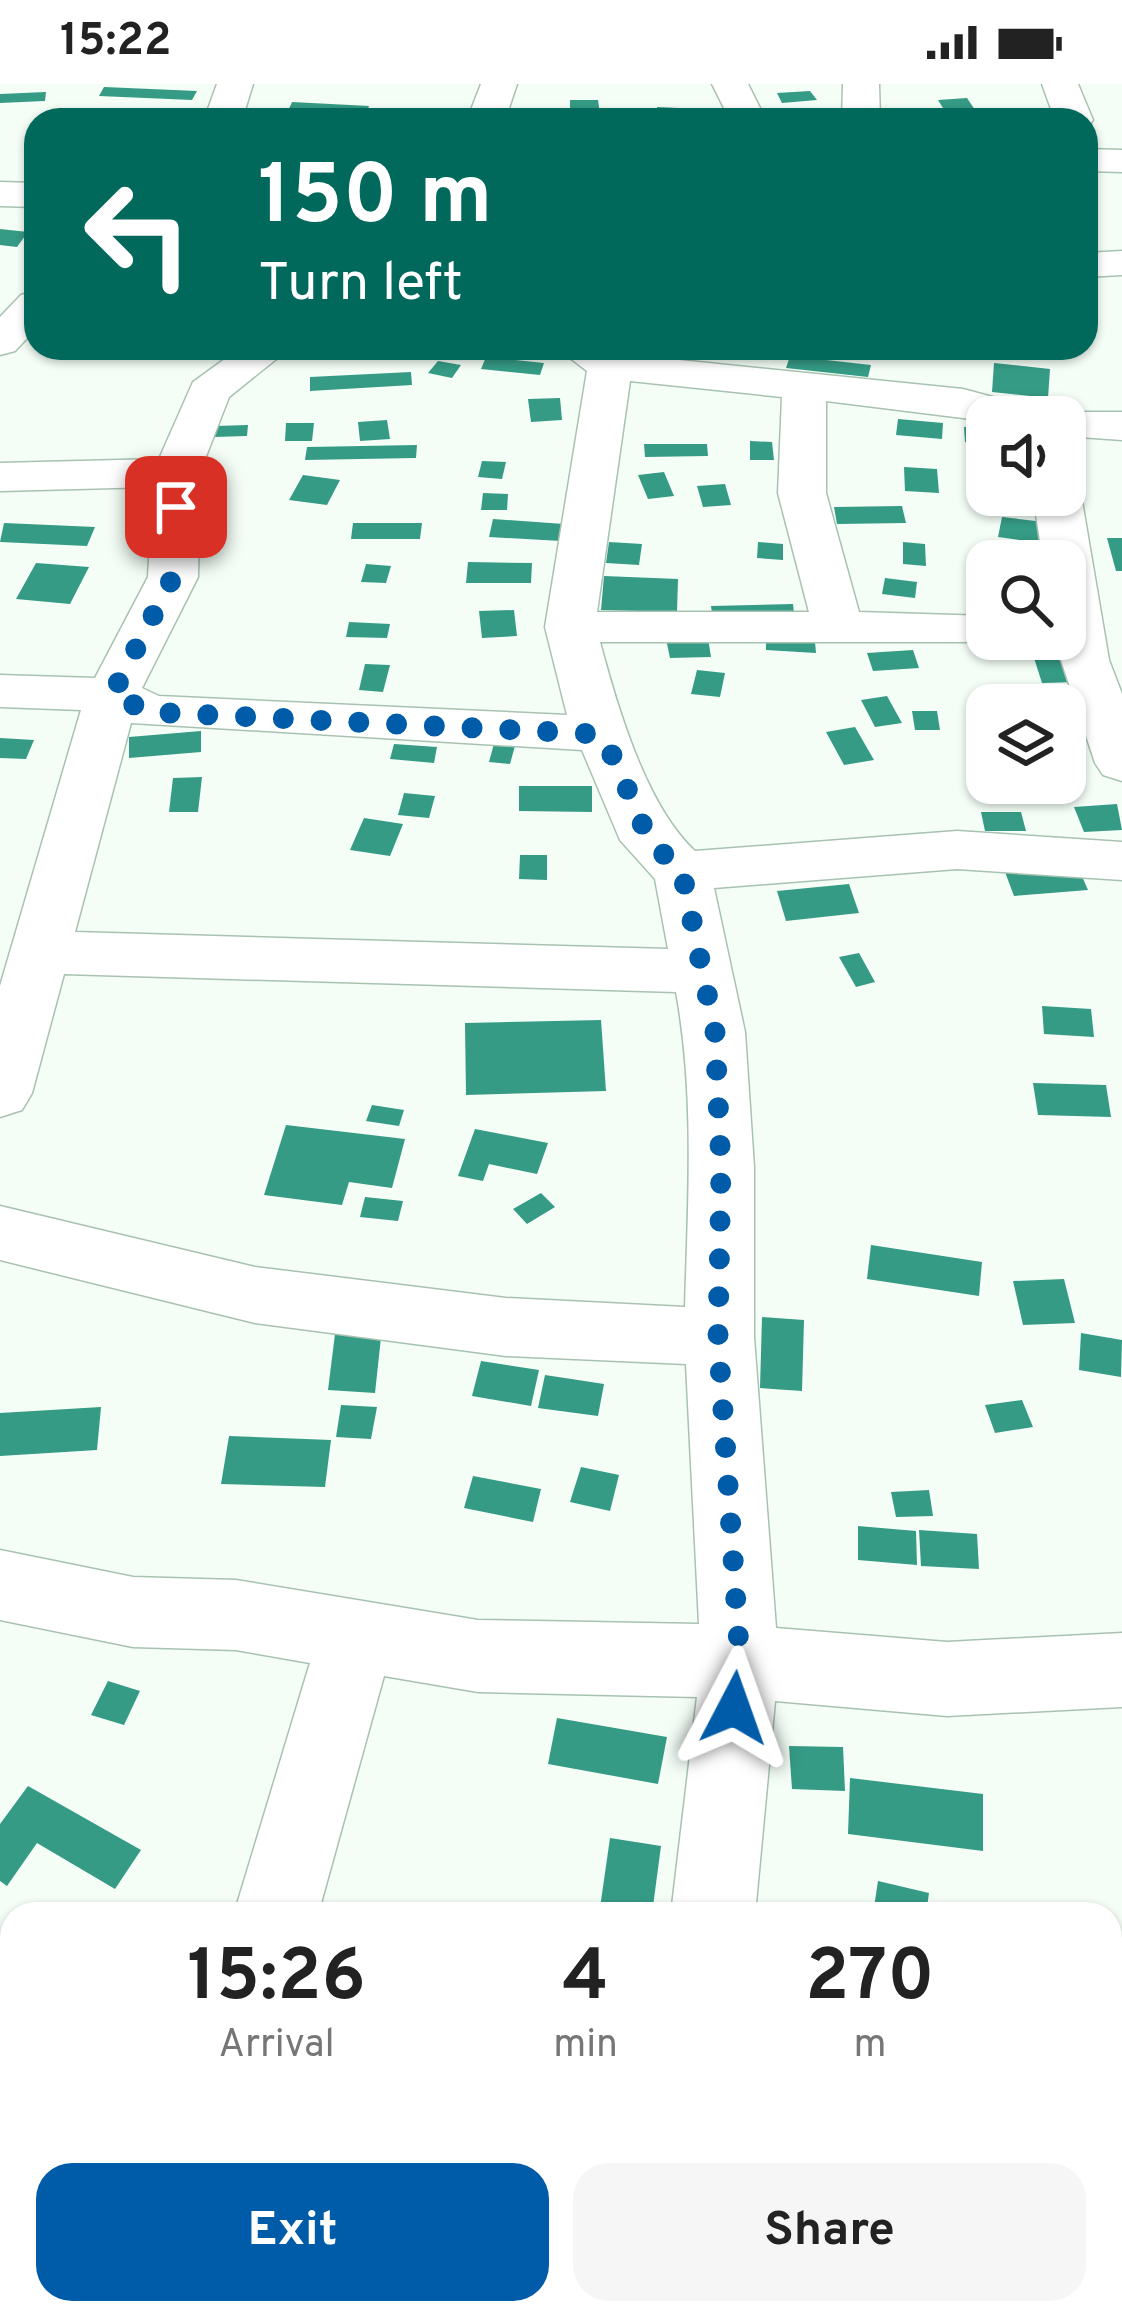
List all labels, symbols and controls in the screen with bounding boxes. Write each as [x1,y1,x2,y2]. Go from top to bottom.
text: 15:22 [60,14,171,71]
text: 150 m [258,147,493,253]
icon: left [60,156,216,312]
text: Turn left [258,251,463,320]
map controls [966,396,1086,804]
button: sound [966,396,1086,516]
pin [125,456,227,558]
icon: arrive [143,474,209,540]
button: search [966,540,1086,660]
button: layers [966,684,1086,804]
position arrow [671,1645,797,1771]
text: 15:26 [187,1934,366,2026]
text: 4 [562,1934,609,2026]
text: 270 [805,1934,935,2026]
text: Arrival [218,2022,335,2071]
text: min [553,2022,618,2071]
text: m [853,2022,887,2071]
button: Exit [36,2163,549,2301]
button: Share [573,2163,1086,2301]

